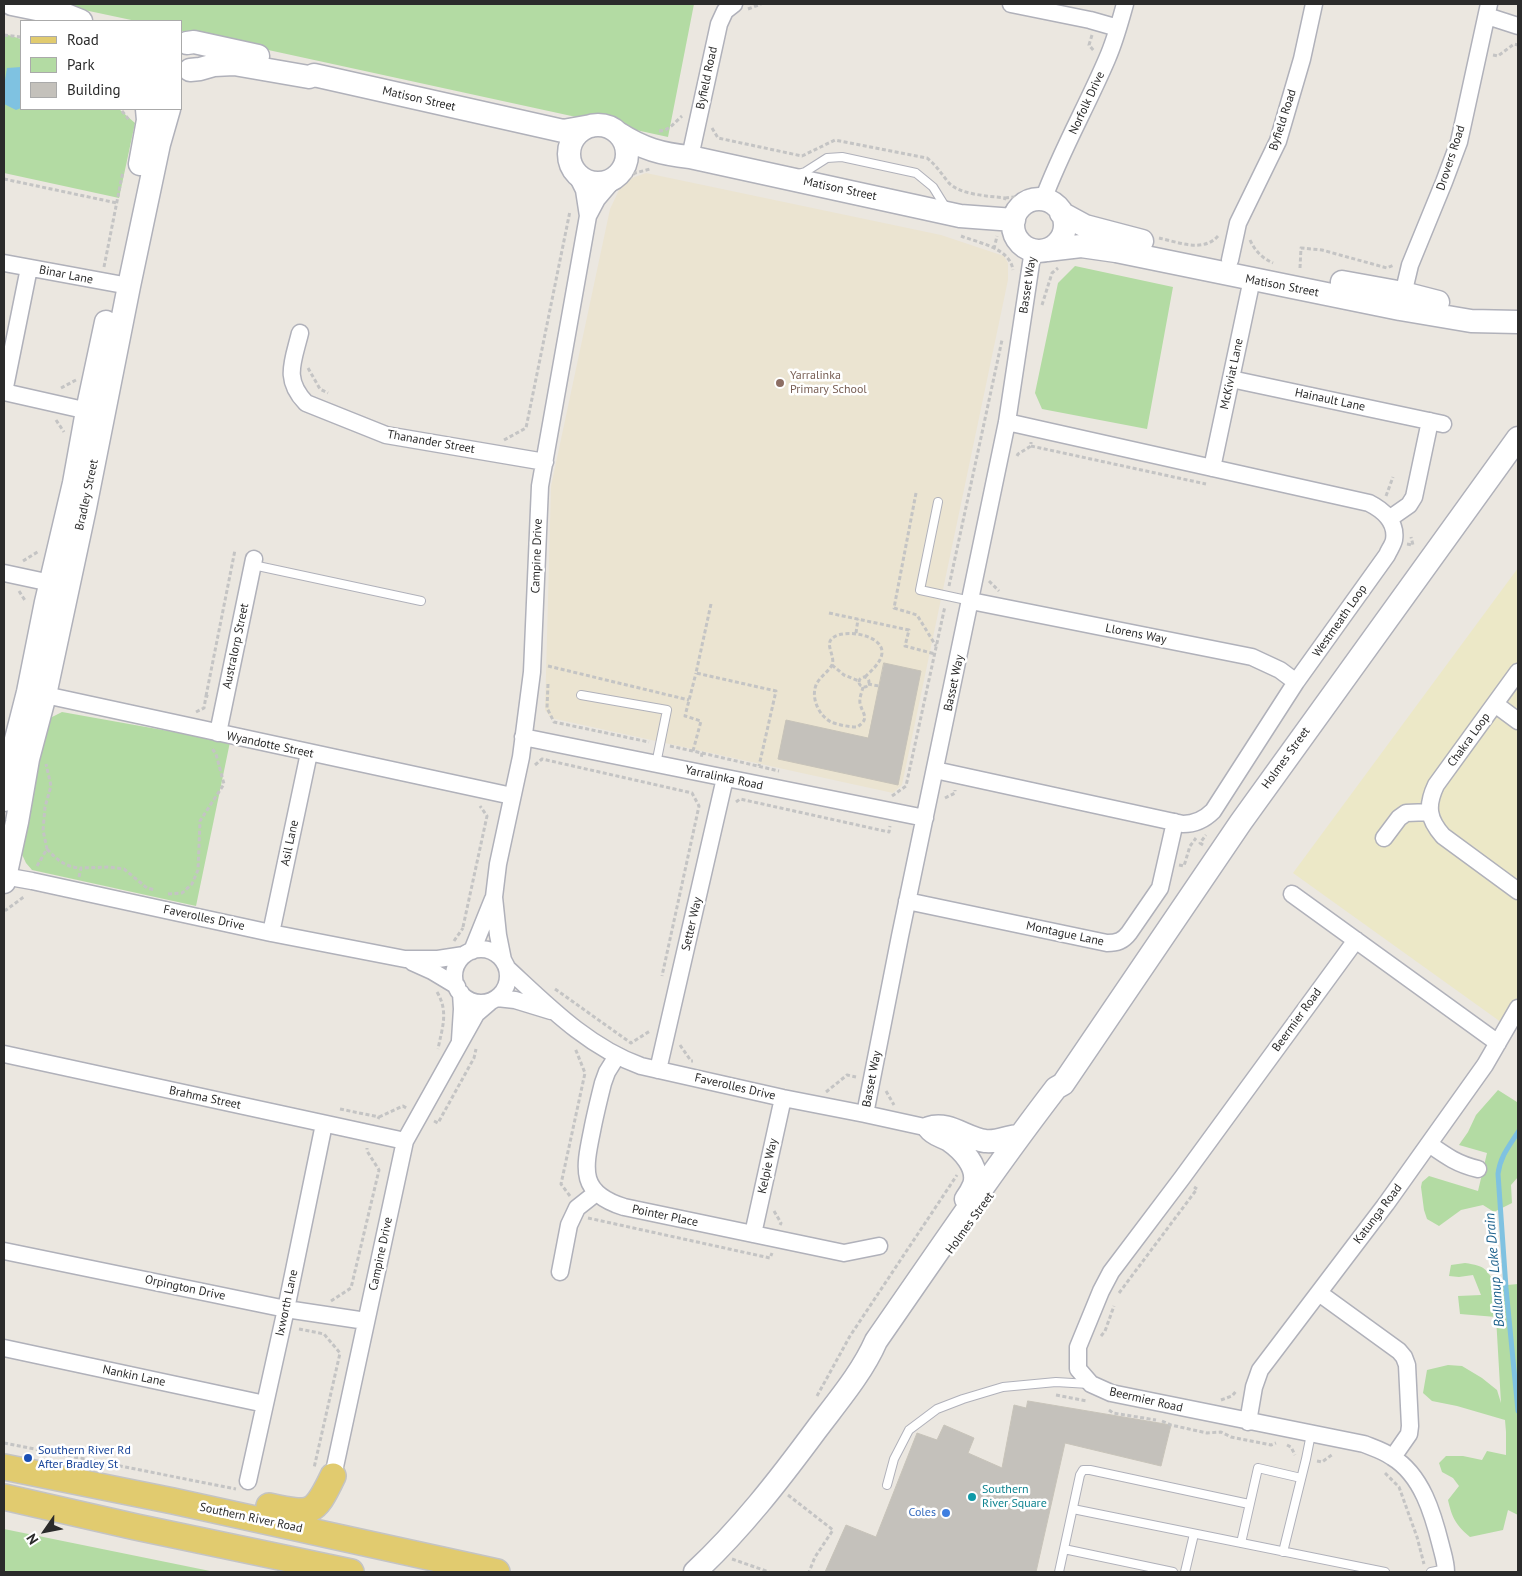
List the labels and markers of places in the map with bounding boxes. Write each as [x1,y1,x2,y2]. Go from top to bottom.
place label: Yarralinka Primary School [790,369,867,397]
marker: Yarralinka Primary School [774,377,786,389]
place label: Southern River Rd After Bradley St [38,1444,131,1472]
marker: Southern River Rd After Bradley St [22,1452,34,1464]
place label: Southern River Square [982,1483,1047,1511]
marker: Southern River Square [966,1491,978,1503]
place label: Coles [908,1506,936,1520]
marker: Coles [940,1507,952,1519]

